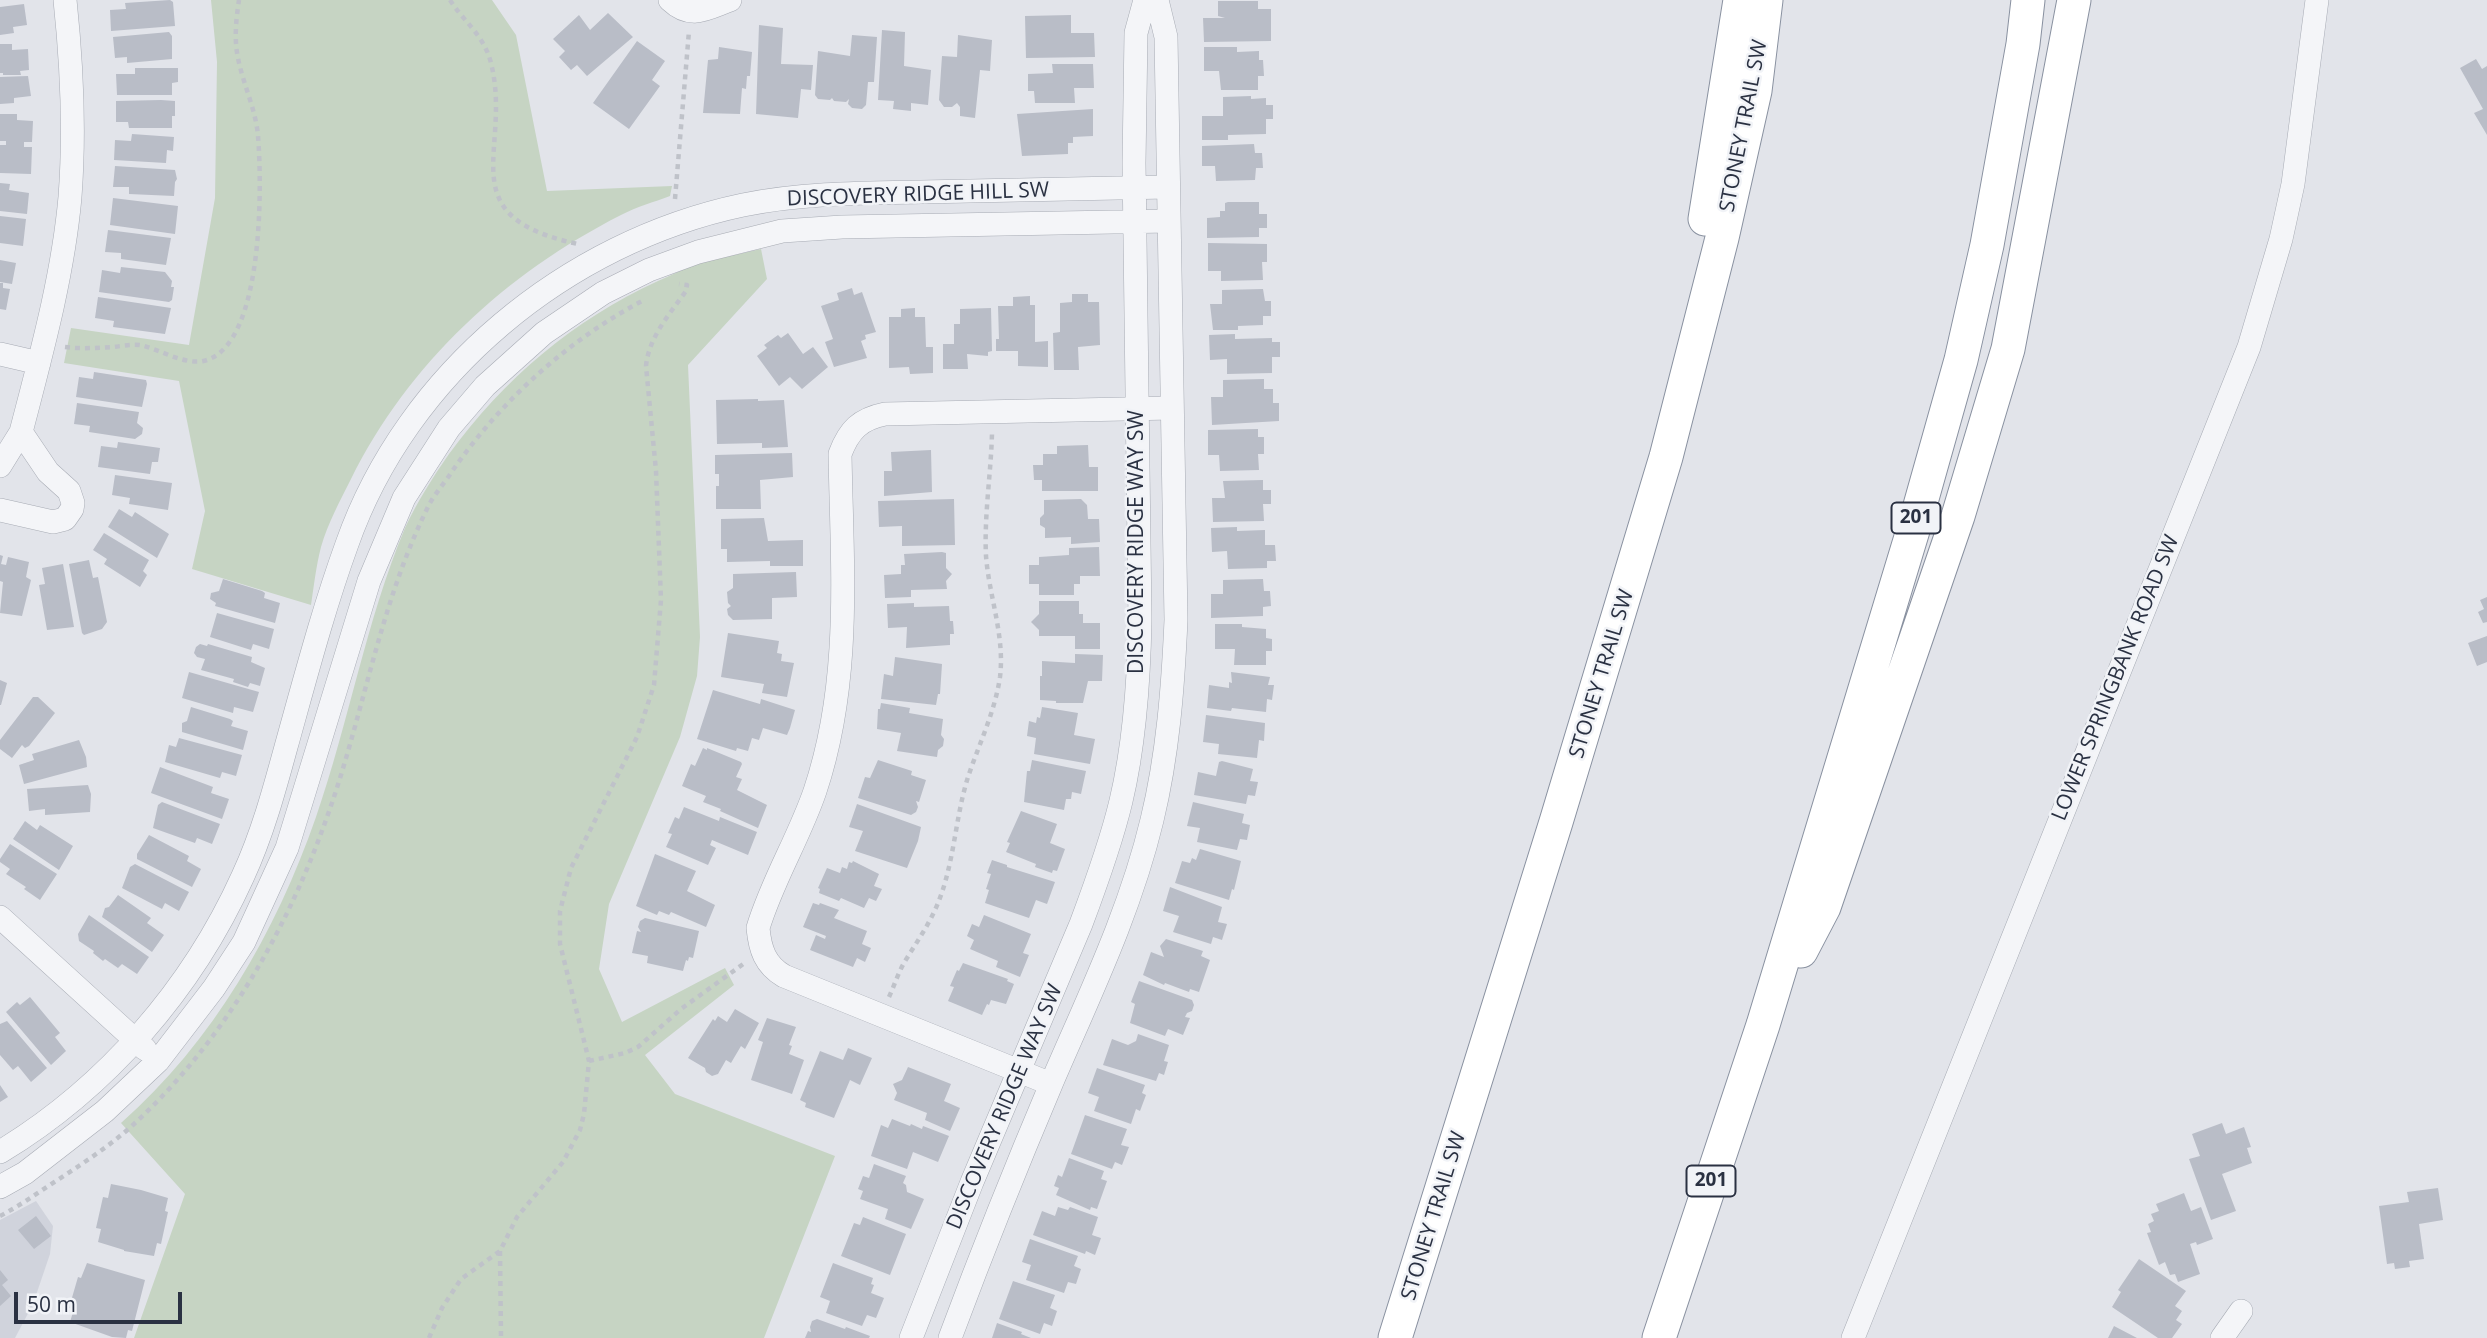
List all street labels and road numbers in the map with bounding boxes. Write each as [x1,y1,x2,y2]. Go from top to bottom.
street label: STONEY TRAIL SW [1715,38,1773,214]
street label: DISCOVERY RIDGE HILL SW [786,178,1050,212]
street label: DISCOVERY RIDGE WAY SW [1124,410,1150,674]
road number: 201 [1892,503,1940,534]
street label: LOWER SPRINGBANK ROAD SW [2047,531,2185,825]
street label: STONEY TRAIL SW [1564,587,1640,761]
street label: DISCOVERY RIDGE WAY SW [942,981,1068,1233]
street label: STONEY TRAIL SW [1396,1129,1472,1303]
road number: 201 [1686,1166,1736,1196]

